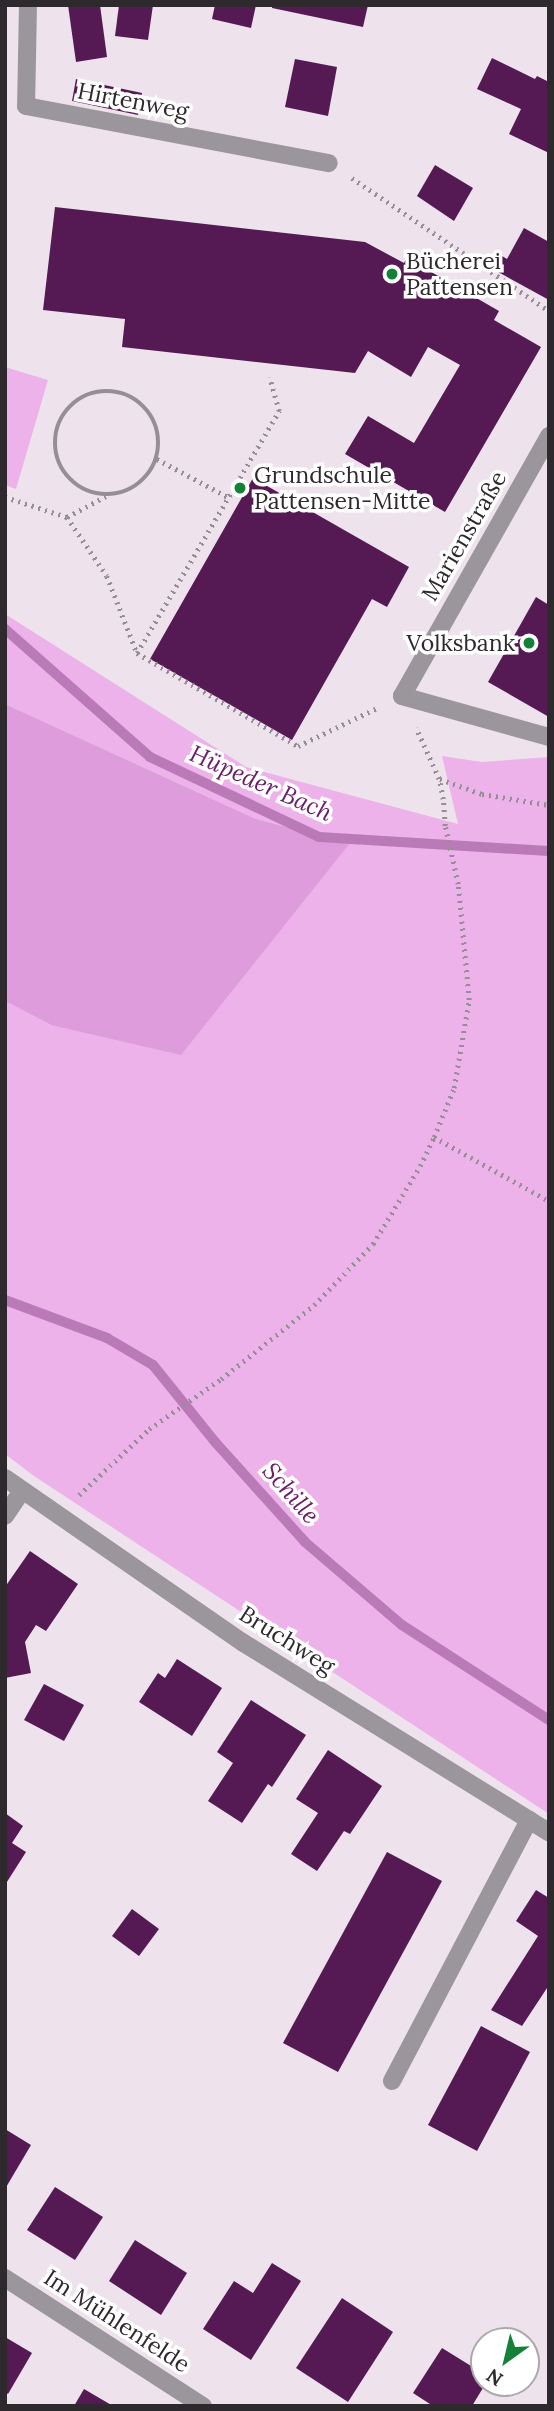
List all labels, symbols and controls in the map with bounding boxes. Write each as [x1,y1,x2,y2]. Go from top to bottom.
street label: Hirtenweg [75,77,191,125]
place label: Bücherei Pattensen [406,247,513,301]
marker: Bücherei Pattensen [384,266,400,282]
place label: Grundschule Pattensen-Mitte [254,461,430,515]
street label: Marienstraße [416,466,512,606]
marker: Grundschule Pattensen-Mitte [232,480,248,496]
place label: Volksbank [407,629,515,657]
marker: Volksbank [521,635,537,651]
water label: Hüpeder Bach [185,739,337,827]
water label: Schille [257,1457,325,1529]
street label: Bruchweg [234,1600,340,1680]
street label: Im Mühlenfelde [39,2264,195,2378]
north arrow [470,2327,540,2397]
text: N [482,2364,507,2392]

